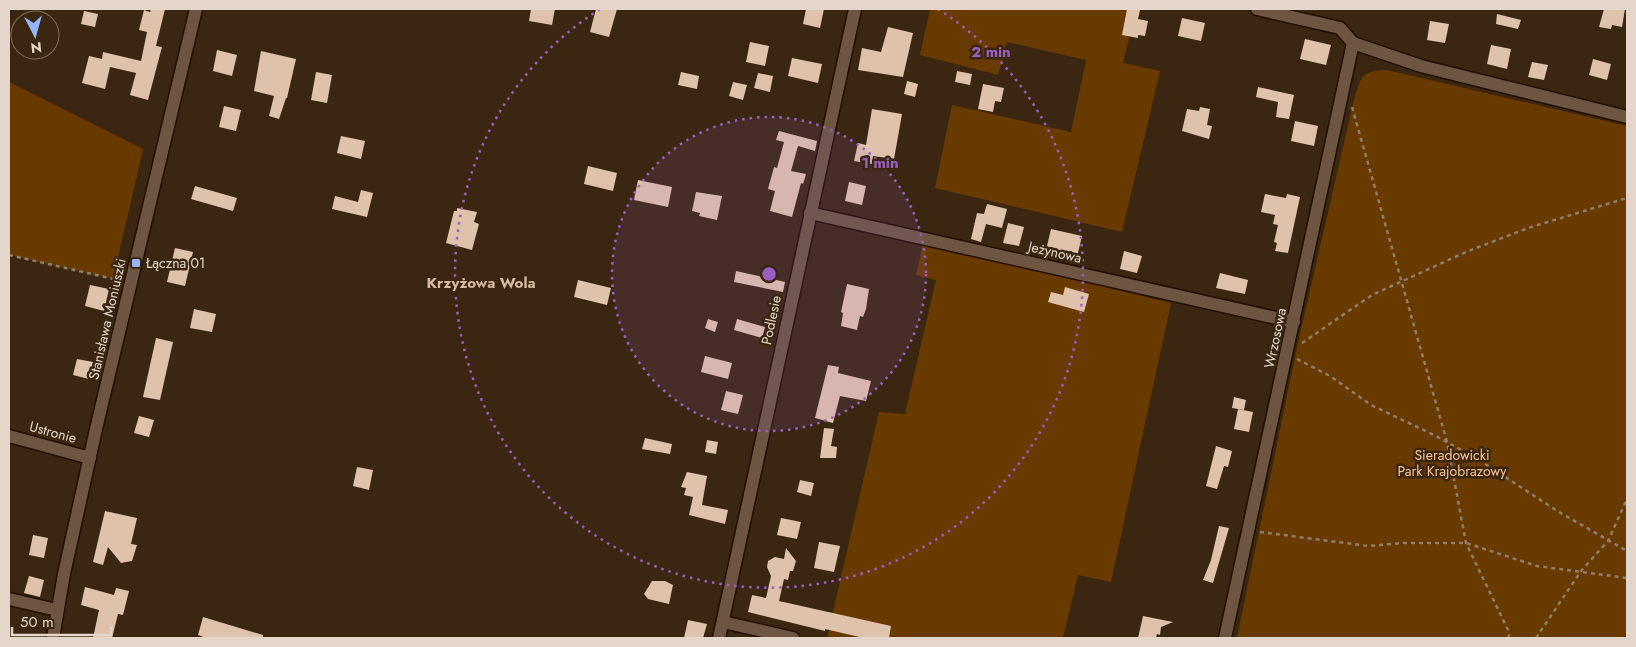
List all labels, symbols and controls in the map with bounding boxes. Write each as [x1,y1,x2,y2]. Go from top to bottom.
north arrow [10,10,60,60]
text: N [30,37,43,58]
text: 2 min [971,41,1011,63]
text: 1 min [861,152,899,174]
street label: Jeżynowa [1024,236,1084,268]
place label: Łączna 01 [145,253,205,273]
street label: Stanisława Moniuszki [83,256,131,382]
marker: Łączna 01 [130,257,142,269]
centre of rings [760,265,778,283]
district label: Krzyżowa Wola [426,272,536,294]
street label: Podlesie [756,294,786,346]
street label: Wrzosowa [1259,306,1291,370]
street label: Ustronie [27,416,79,448]
park label: Sieradowicki Park Krajobrazowy [1397,445,1507,481]
scale bar [12,604,111,636]
text: 50 m [20,611,54,633]

